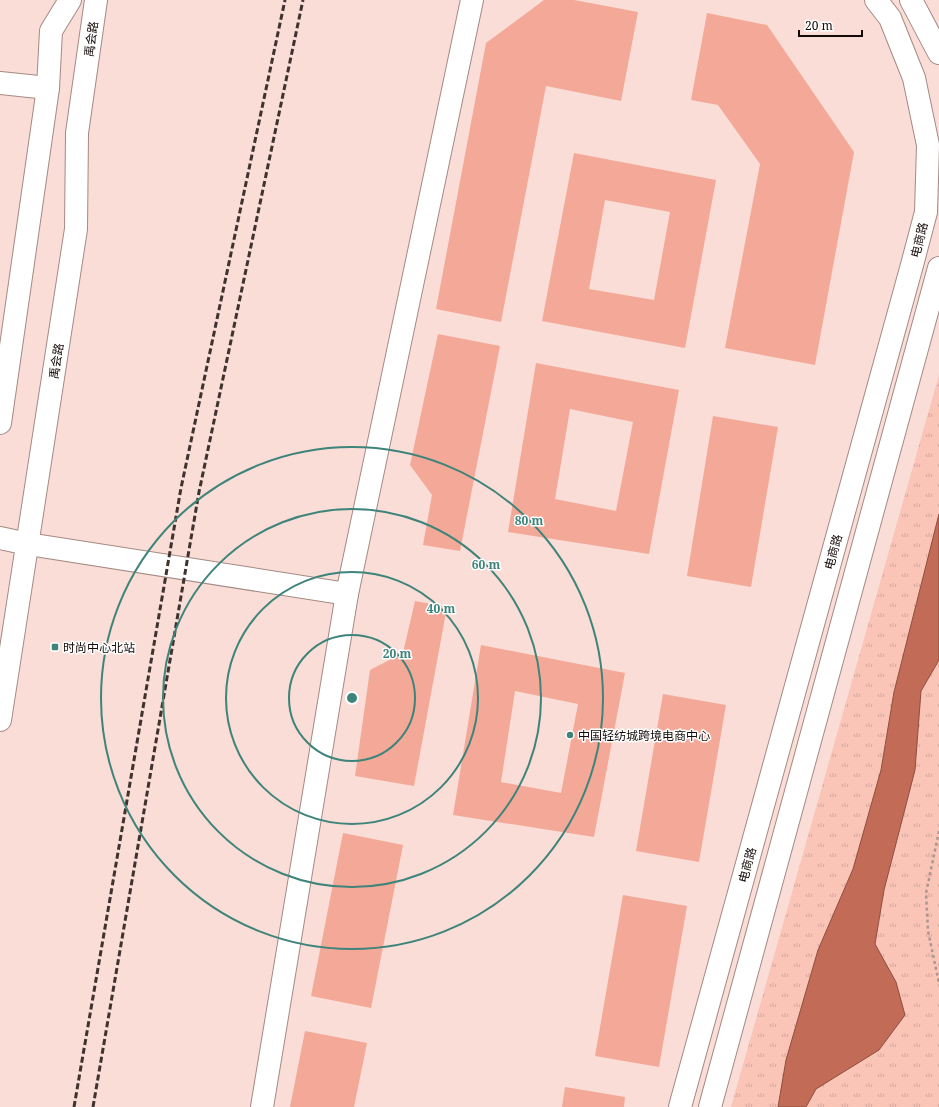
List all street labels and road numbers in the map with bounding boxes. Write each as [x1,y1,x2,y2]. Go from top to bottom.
street label: 禹会路 [80,20,102,58]
street label: 电商路 [906,220,932,260]
street label: 禹会路 [45,342,67,380]
street label: 电商路 [820,532,846,572]
street label: 电商路 [734,845,760,885]

